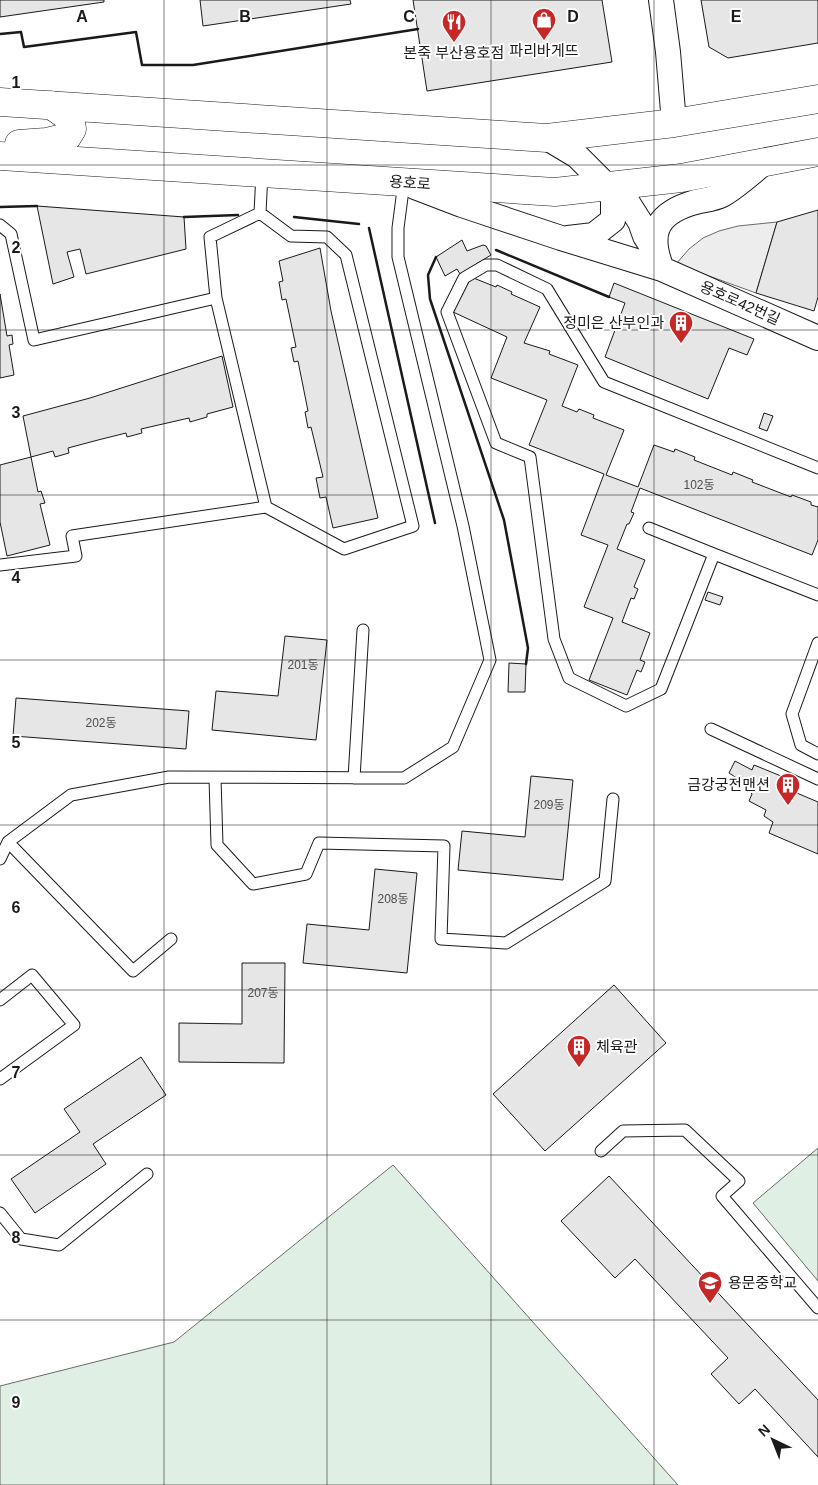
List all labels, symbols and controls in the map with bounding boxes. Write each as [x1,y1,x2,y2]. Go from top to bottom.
shop icon: 파리바게뜨 [531,7,557,41]
text: A [76,8,88,25]
text: B [239,8,251,25]
text: C [403,8,415,25]
text: D [567,8,579,25]
text: E [731,8,742,25]
restaurant icon: 본죽 부산용호점 [441,9,467,43]
place label: 파리바게뜨 [509,42,579,59]
place label: 본죽 부산용호점 [404,44,504,61]
text: 1 [12,74,21,91]
street label: 용호로 [389,173,431,192]
text: 2 [12,239,21,256]
street label: 용호로42번길 [698,277,783,328]
building icon: 정미은 산부인과 [668,310,694,344]
place label: 정미은 산부인과 [563,314,664,331]
text: 3 [12,404,21,421]
house number: 102동 [683,478,715,492]
text: 4 [12,569,21,586]
house number: 201동 [287,658,319,672]
house number: 202동 [85,716,117,730]
text: 5 [12,734,21,751]
building icon: 금강궁전맨션 [775,772,801,806]
place label: 금강궁전맨션 [687,776,770,793]
house number: 209동 [533,798,565,812]
house number: 208동 [377,892,409,906]
text: 6 [12,899,21,916]
house number: 207동 [247,986,279,1000]
building icon: 체육관 [566,1034,592,1068]
place label: 체육관 [596,1038,638,1055]
text: 7 [12,1064,21,1081]
text: 8 [12,1229,21,1246]
school or university icon: 용문중학교 [697,1270,723,1304]
place label: 용문중학교 [728,1274,797,1291]
text: 9 [12,1394,21,1411]
north arrow [748,1415,798,1465]
text: N [755,1421,773,1440]

